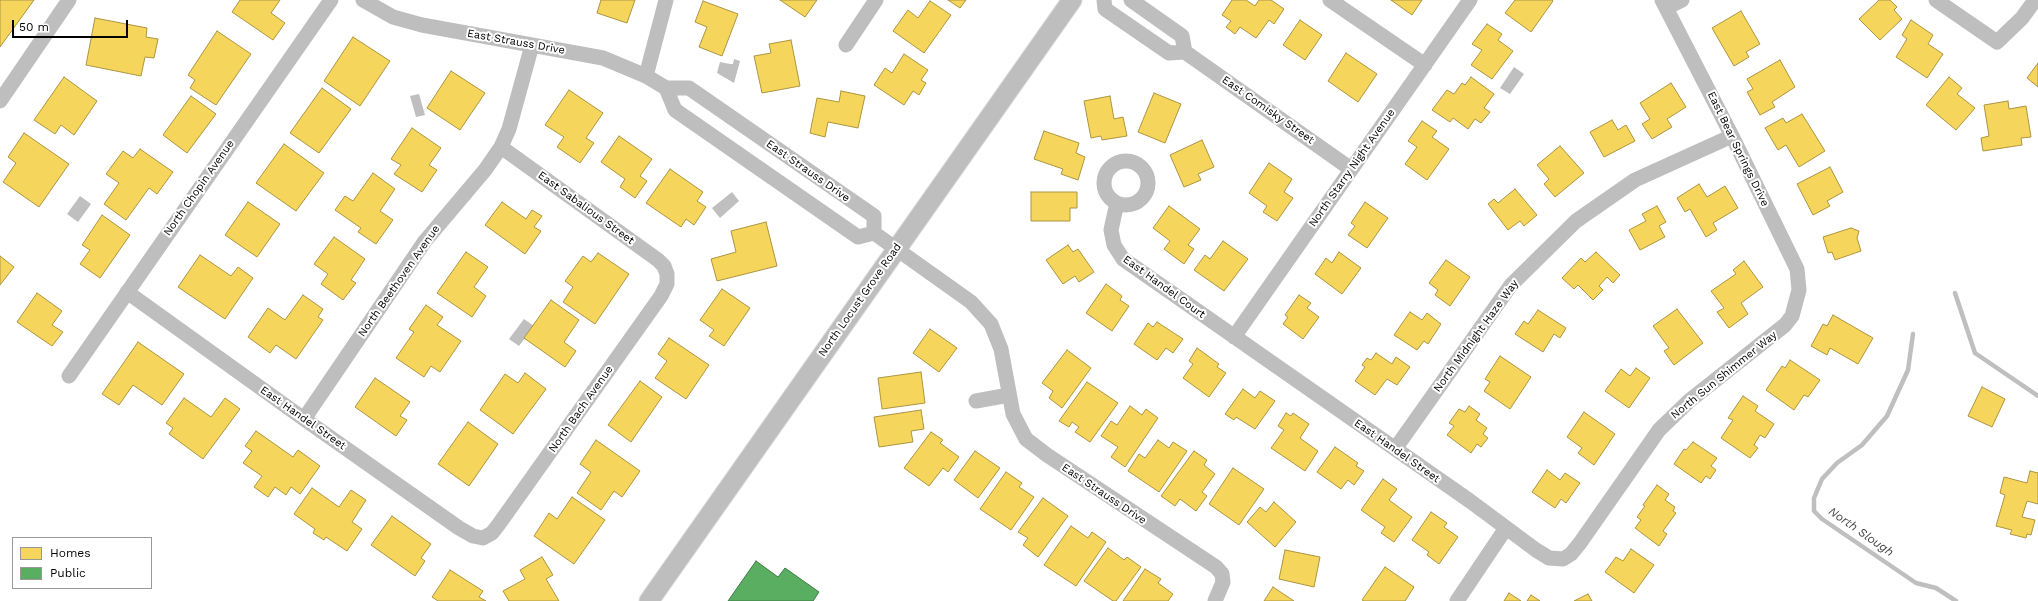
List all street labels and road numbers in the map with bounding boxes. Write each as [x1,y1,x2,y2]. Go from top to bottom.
street label: East Strauss Drive [466,27,566,57]
street label: East Comisky Street [1219,73,1317,147]
street label: East Bear Springs Drive [1704,89,1772,209]
street label: North Starry Night Avenue [1306,106,1398,230]
street label: North Chopin Avenue [161,137,237,239]
street label: East Strauss Drive [764,137,852,205]
street label: East Sabalious Street [535,169,637,247]
street label: North Beethoven Avenue [355,223,443,339]
street label: North Locust Grove Road [816,241,904,359]
street label: East Handel Court [1120,253,1208,321]
street label: North Midnight Haze Way [1431,277,1521,395]
street label: North Sun Shimmer Way [1668,328,1780,422]
street label: North Bach Avenue [546,363,616,455]
street label: East Handel Street [257,383,349,453]
street label: East Handel Street [1351,416,1443,486]
street label: East Strauss Drive [1059,461,1149,527]

